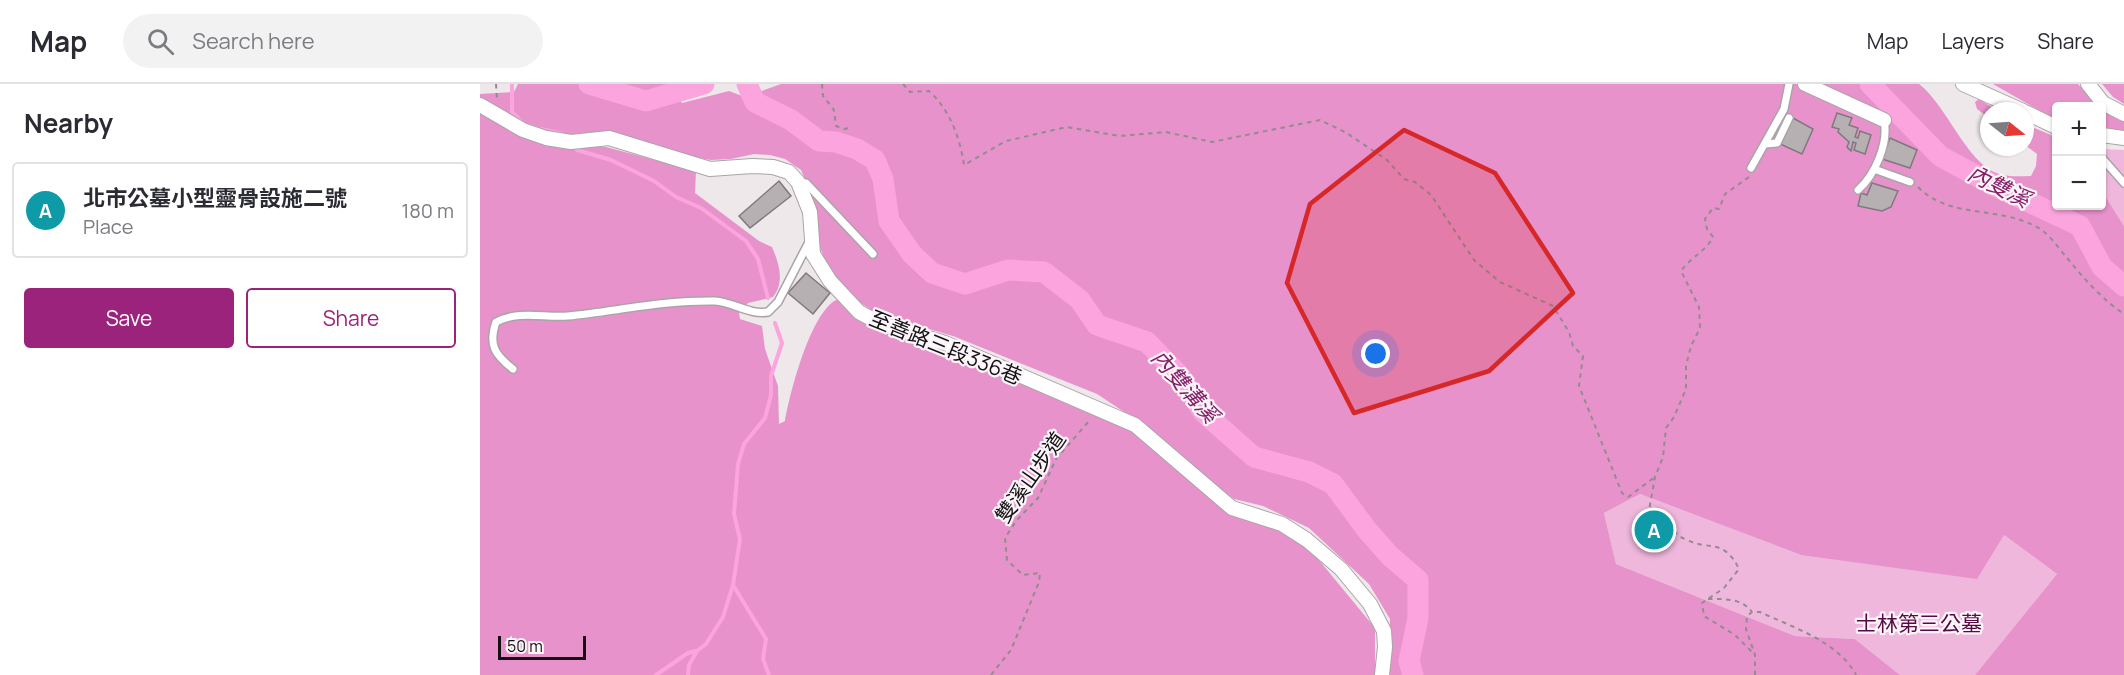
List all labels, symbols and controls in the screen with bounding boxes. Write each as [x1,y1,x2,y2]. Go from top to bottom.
search box [123,14,543,68]
text: Map [30,22,87,60]
icon: search [144,25,177,58]
text: Search here [192,26,315,56]
text: Map [1867,27,1908,55]
text: Layers [1941,27,2004,55]
text: Share [2037,27,2094,55]
north arrow [1980,102,2034,156]
map controls [2052,102,2106,210]
button: + [2052,102,2106,156]
text: Nearby [24,105,113,141]
button: − [2052,156,2106,210]
water label: 內雙溪 [1963,158,2038,216]
text: 北市公墓小型靈骨設施二號 [83,183,347,213]
text: A [39,197,52,224]
text: 180 m [401,197,454,224]
text: Place [83,213,133,240]
button: Save [24,288,234,348]
button: Share [246,288,456,348]
street label: 至善路三段336巷 [866,304,1026,390]
your location [1361,339,1390,368]
water label: 內雙溝溪 [1145,343,1227,431]
street label: 雙溪山步道 [988,426,1072,528]
pin: A [1634,508,1674,552]
park label: 士林第三公墓 [1856,609,1982,637]
scale bar [498,633,586,660]
text: 50 m [507,635,543,657]

